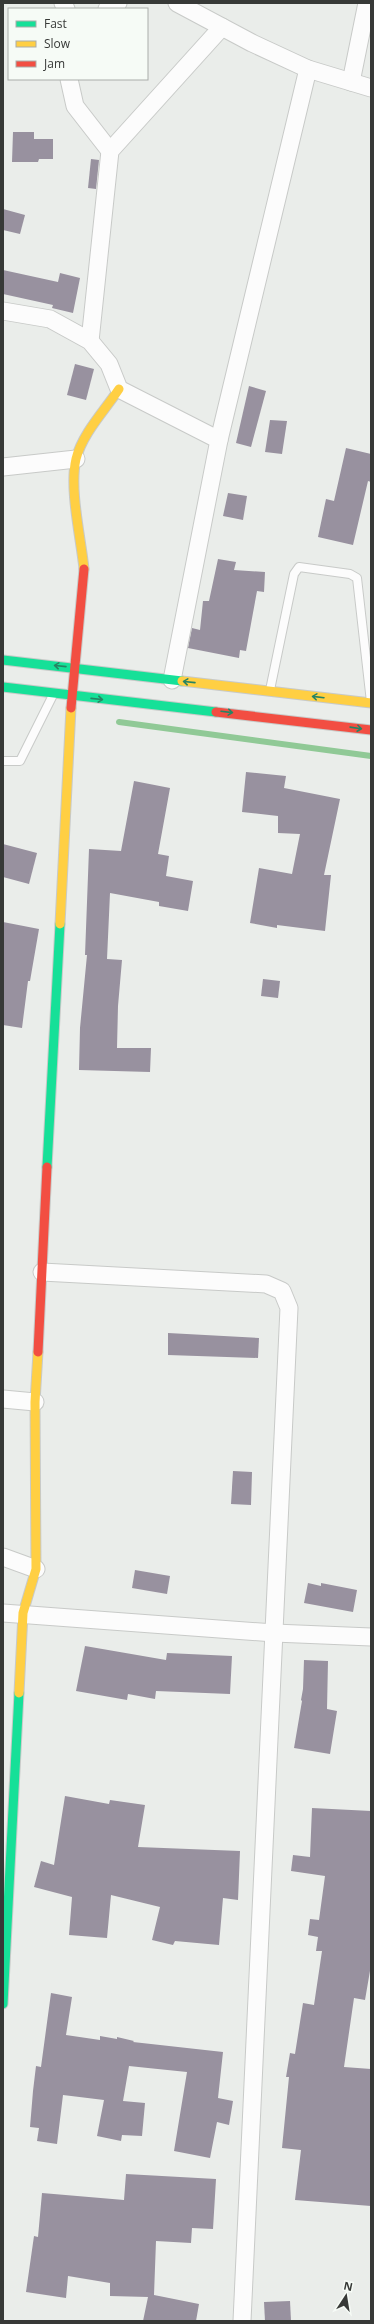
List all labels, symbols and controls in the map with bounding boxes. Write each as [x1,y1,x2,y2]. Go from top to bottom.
legend [8,8,148,80]
text: Fast [44,15,67,32]
text: Slow [44,35,71,52]
text: Jam [43,55,65,72]
one-way arrow [54,663,67,670]
one-way arrow [183,678,196,685]
one-way arrow [312,693,325,700]
one-way arrow [90,695,103,702]
one-way arrow [220,709,233,716]
one-way arrow [349,724,362,732]
north arrow [326,2276,366,2316]
text: N [342,2277,354,2294]

